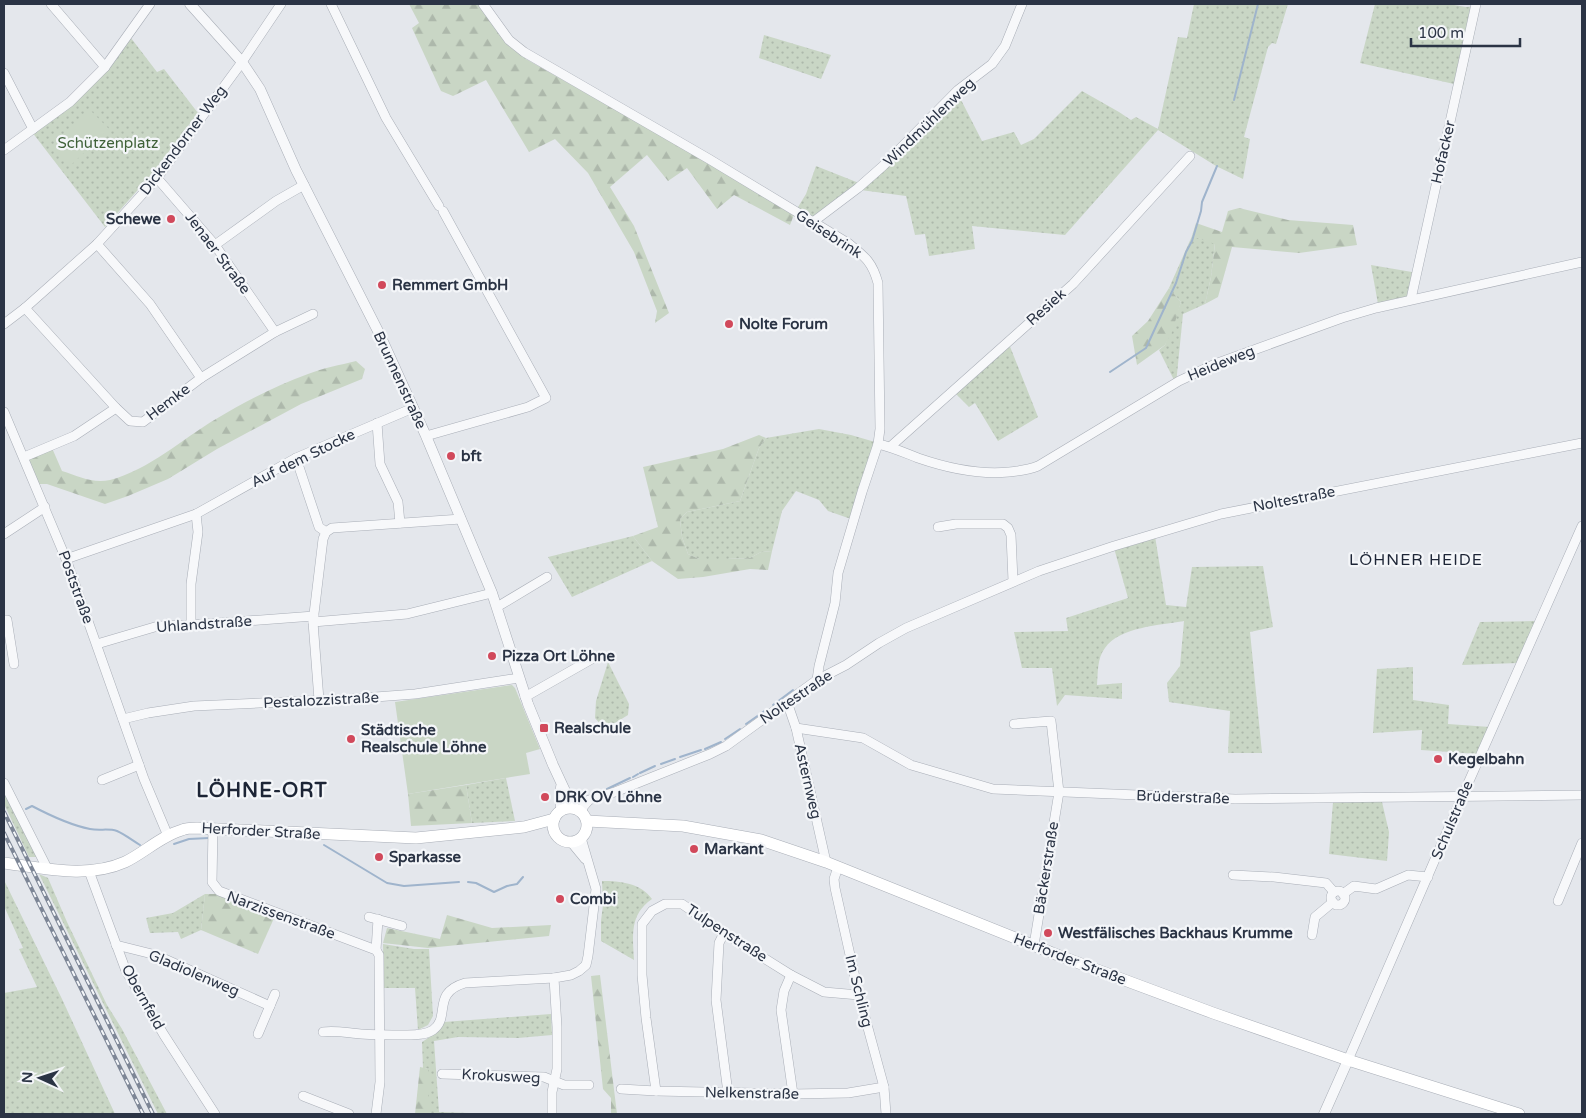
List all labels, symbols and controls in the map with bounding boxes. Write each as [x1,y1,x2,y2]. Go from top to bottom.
scale bar [1411,15,1520,47]
text: 100 m [1418,24,1464,42]
street label: Windmühlenweg [879,74,979,170]
street label: Dickendorner Weg [136,82,230,198]
street label: Hofacker [1427,118,1459,185]
park label: Schützenplatz [58,134,158,152]
street label: Geisebrink [792,206,866,262]
street label: Jenaer Straße [181,209,255,297]
place label: Schewe [106,210,161,228]
marker: Schewe [165,213,177,225]
place label: Remmert GmbH [392,276,508,294]
marker: Remmert GmbH [376,279,388,291]
street label: Resiek [1023,285,1069,329]
place label: Nolte Forum [739,315,828,333]
marker: Nolte Forum [723,318,735,330]
street label: Brunnenstraße [370,328,430,432]
street label: Heideweg [1185,341,1257,385]
street label: Hemke [143,380,193,424]
street label: Auf dem Stocke [248,425,358,491]
place label: bft [461,447,482,465]
marker: bft [445,450,457,462]
street label: Noltestraße [1251,482,1337,516]
street label: Poststraße [54,548,98,626]
district label: LÖHNER HEIDE [1349,550,1483,570]
street label: Uhlandstraße [156,612,252,636]
place label: Pizza Ort Löhne [502,647,615,665]
marker: Pizza Ort Löhne [486,650,498,662]
street label: Noltestraße [756,666,836,728]
street label: Pestalozzistraße [263,688,379,712]
place label: Realschule [554,719,631,737]
place label: Städtische Realschule Löhne [361,721,487,756]
marker: Realschule [538,722,550,734]
marker: Städtische Realschule Löhne [345,733,357,745]
street label: Asternweg [791,742,825,820]
place label: Kegelbahn [1448,750,1524,769]
marker: Kegelbahn [1432,753,1444,765]
district label: LÖHNE-ORT [196,778,328,803]
street label: Schulstraße [1427,778,1477,862]
street label: Brüderstraße [1136,786,1230,808]
place label: DRK OV Löhne [555,788,662,806]
marker: DRK OV Löhne [539,791,551,803]
street label: Herforder Straße [201,819,321,843]
street label: Bäckerstraße [1030,820,1062,916]
place label: Markant [704,840,764,858]
marker: Markant [688,843,700,855]
place label: Sparkasse [389,848,462,867]
marker: Sparkasse [373,851,385,863]
street label: Narzissenstraße [224,887,338,943]
place label: Combi [570,890,616,908]
marker: Combi [554,893,566,905]
street label: Tulpenstraße [683,900,771,966]
place label: Westfälisches Backhaus Krumme [1058,924,1293,942]
marker: Westfälisches Backhaus Krumme [1042,927,1054,939]
street label: Herforder Straße [1011,929,1129,989]
street label: Gladiolenweg [146,946,242,1000]
street label: Im Schling [841,953,877,1029]
street label: Obernfeld [118,961,168,1033]
north arrow [15,1053,65,1103]
street label: Krokusweg [461,1065,541,1087]
text: N [19,1071,36,1083]
street label: Nelkenstraße [705,1083,799,1103]

